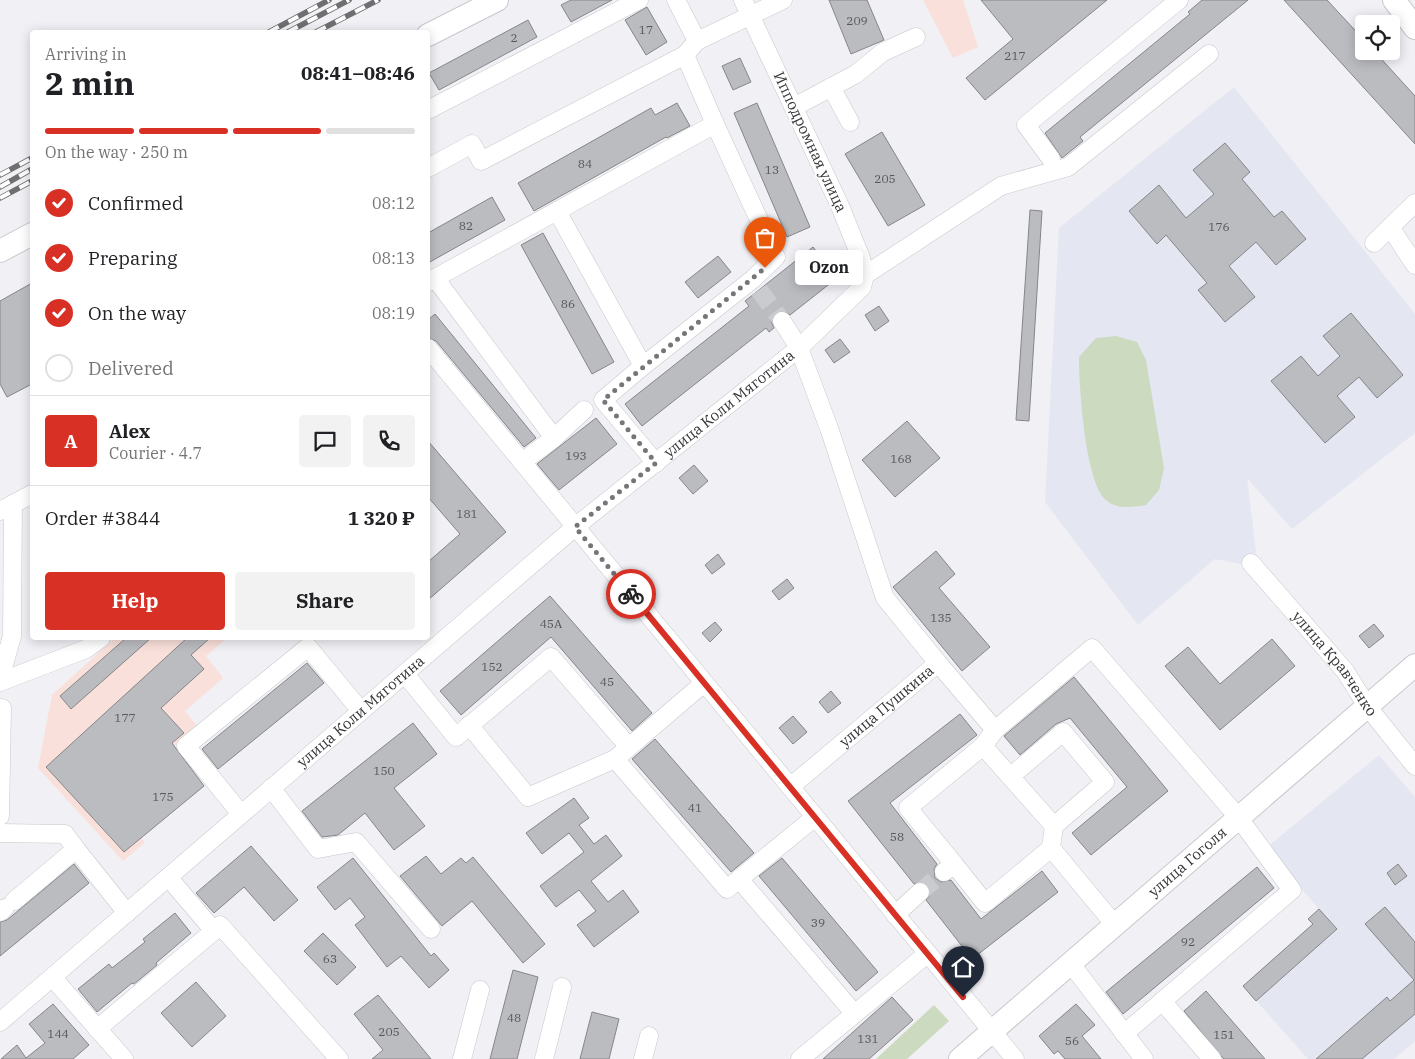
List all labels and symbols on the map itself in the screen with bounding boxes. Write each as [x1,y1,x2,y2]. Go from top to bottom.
house number: 209 [846,13,868,28]
house number: 17 [639,22,653,37]
house number: 2 [510,30,518,45]
house number: 217 [1004,48,1026,63]
street label: Ипподромная улица [770,69,851,215]
house number: 84 [578,156,592,171]
house number: 13 [765,162,779,177]
house number: 205 [874,171,896,186]
pin [744,217,786,268]
house number: 82 [459,218,473,233]
house number: 176 [1208,219,1230,234]
callout: Ozon [795,250,862,286]
house number: 86 [561,296,575,311]
street label: улица Коли Мяготина [660,345,798,461]
house number: 193 [565,448,587,463]
house number: 168 [890,451,912,466]
house number: 181 [456,506,478,521]
courier [606,569,656,619]
street label: улица Кравченко [1288,607,1381,720]
house number: 135 [930,610,952,625]
house number: 45А [540,616,563,631]
street label: улица Коли Мяготина [293,651,428,771]
house number: 152 [481,659,503,674]
street label: улица Пушкина [835,661,937,751]
house number: 45 [600,674,614,689]
house number: 177 [114,710,136,725]
house number: 150 [373,763,395,778]
house number: 175 [152,789,174,804]
house number: 41 [688,800,702,815]
street label: улица Гоголя [1144,822,1230,901]
house number: 58 [890,829,904,844]
house number: 39 [811,915,825,930]
house number: 92 [1181,934,1195,949]
pin [942,946,984,997]
house number: 63 [323,951,337,966]
house number: 48 [507,1010,521,1025]
house number: 205 [378,1024,400,1039]
house number: 144 [47,1026,69,1041]
house number: 151 [1213,1027,1235,1042]
house number: 131 [857,1031,879,1046]
house number: 56 [1065,1033,1079,1048]

